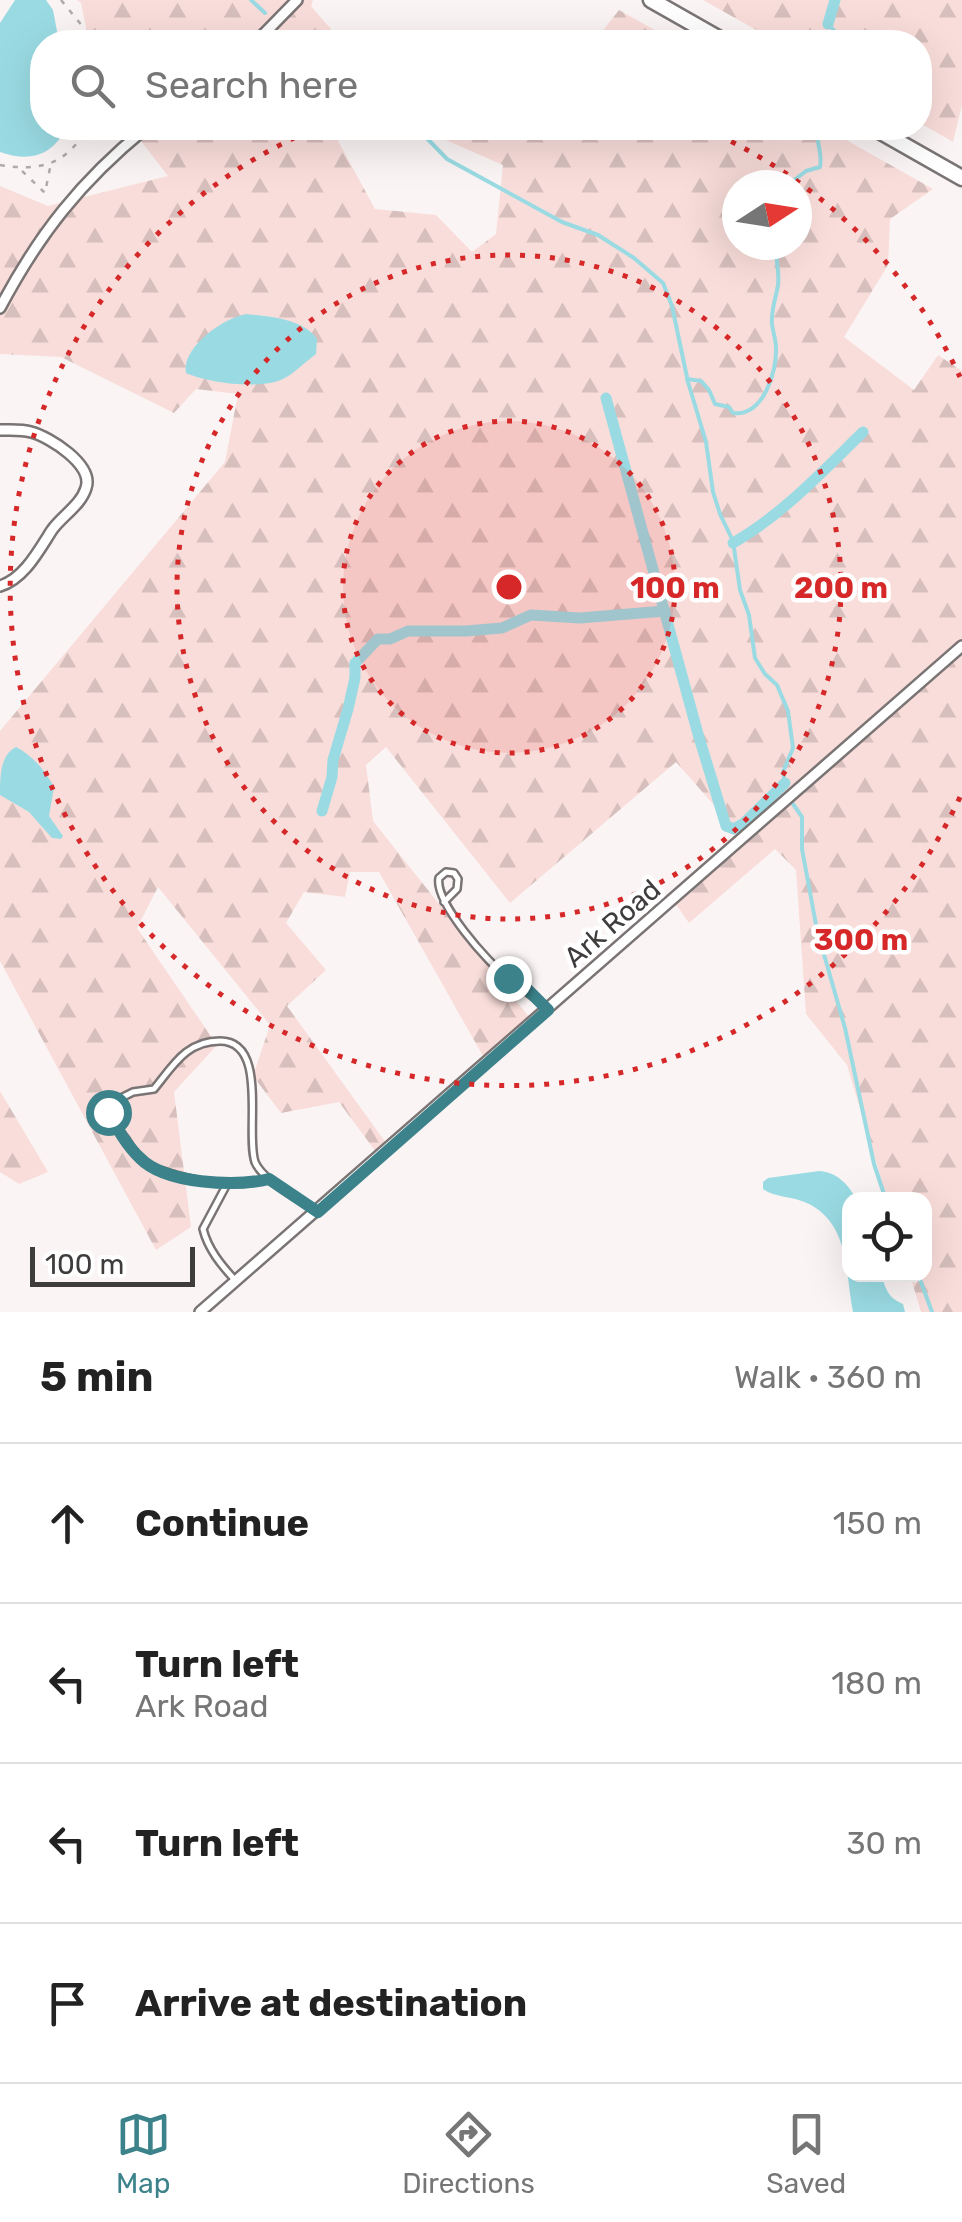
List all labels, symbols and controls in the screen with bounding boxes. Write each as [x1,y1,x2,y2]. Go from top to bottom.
search box [30,30,932,140]
icon: search [65,58,120,113]
text: Search here [145,62,358,108]
north arrow [722,170,812,260]
centre of rings [491,569,527,605]
text: 100 m [630,570,720,606]
text: 200 m [794,570,888,606]
street label: Ark Road [557,873,667,974]
text: 300 m [814,922,908,958]
route end [486,956,532,1002]
route start [86,1090,132,1136]
map controls [842,1192,932,1282]
button: locate [842,1192,932,1282]
scale bar [30,1242,195,1286]
text: 100 m [45,1248,124,1281]
text: 5 min [40,1352,154,1402]
text: Walk · 360 m [734,1358,922,1396]
icon: ahead [40,1496,95,1551]
text: Continue [135,1500,309,1546]
text: 150 m [833,1504,922,1542]
text: Turn left [135,1641,299,1687]
icon: left [40,1656,95,1711]
text: 180 m [831,1664,922,1702]
text: Ark Road [135,1687,268,1725]
icon: left [40,1816,95,1871]
text: Turn left [135,1820,299,1866]
text: 30 m [846,1824,922,1862]
icon: arrive [40,1976,95,2031]
text: Arrive at destination [135,1980,527,2026]
tab: Map [116,2107,171,2200]
tab: Directions [402,2107,535,2200]
tab: Saved [766,2107,846,2200]

